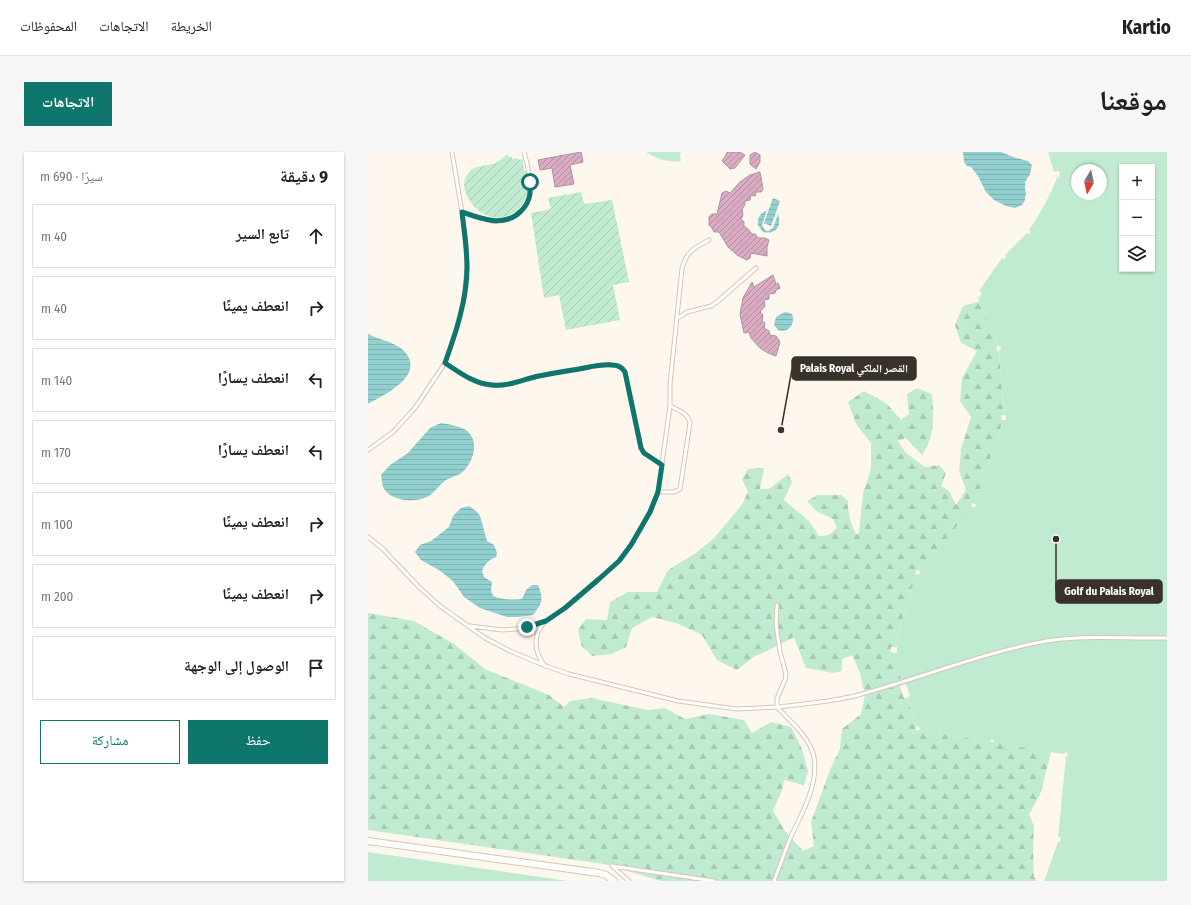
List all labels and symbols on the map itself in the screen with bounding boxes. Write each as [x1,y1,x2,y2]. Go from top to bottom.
north arrow [1071,164,1107,200]
route start [521,173,539,191]
callout: Palais Royal القصر الملكي [792,357,916,380]
text: Palais Royal القصر الملكي [800,362,908,377]
callout: Golf du Palais Royal [1056,580,1162,603]
text: Golf du Palais Royal [1064,585,1155,598]
route end [518,618,536,636]

